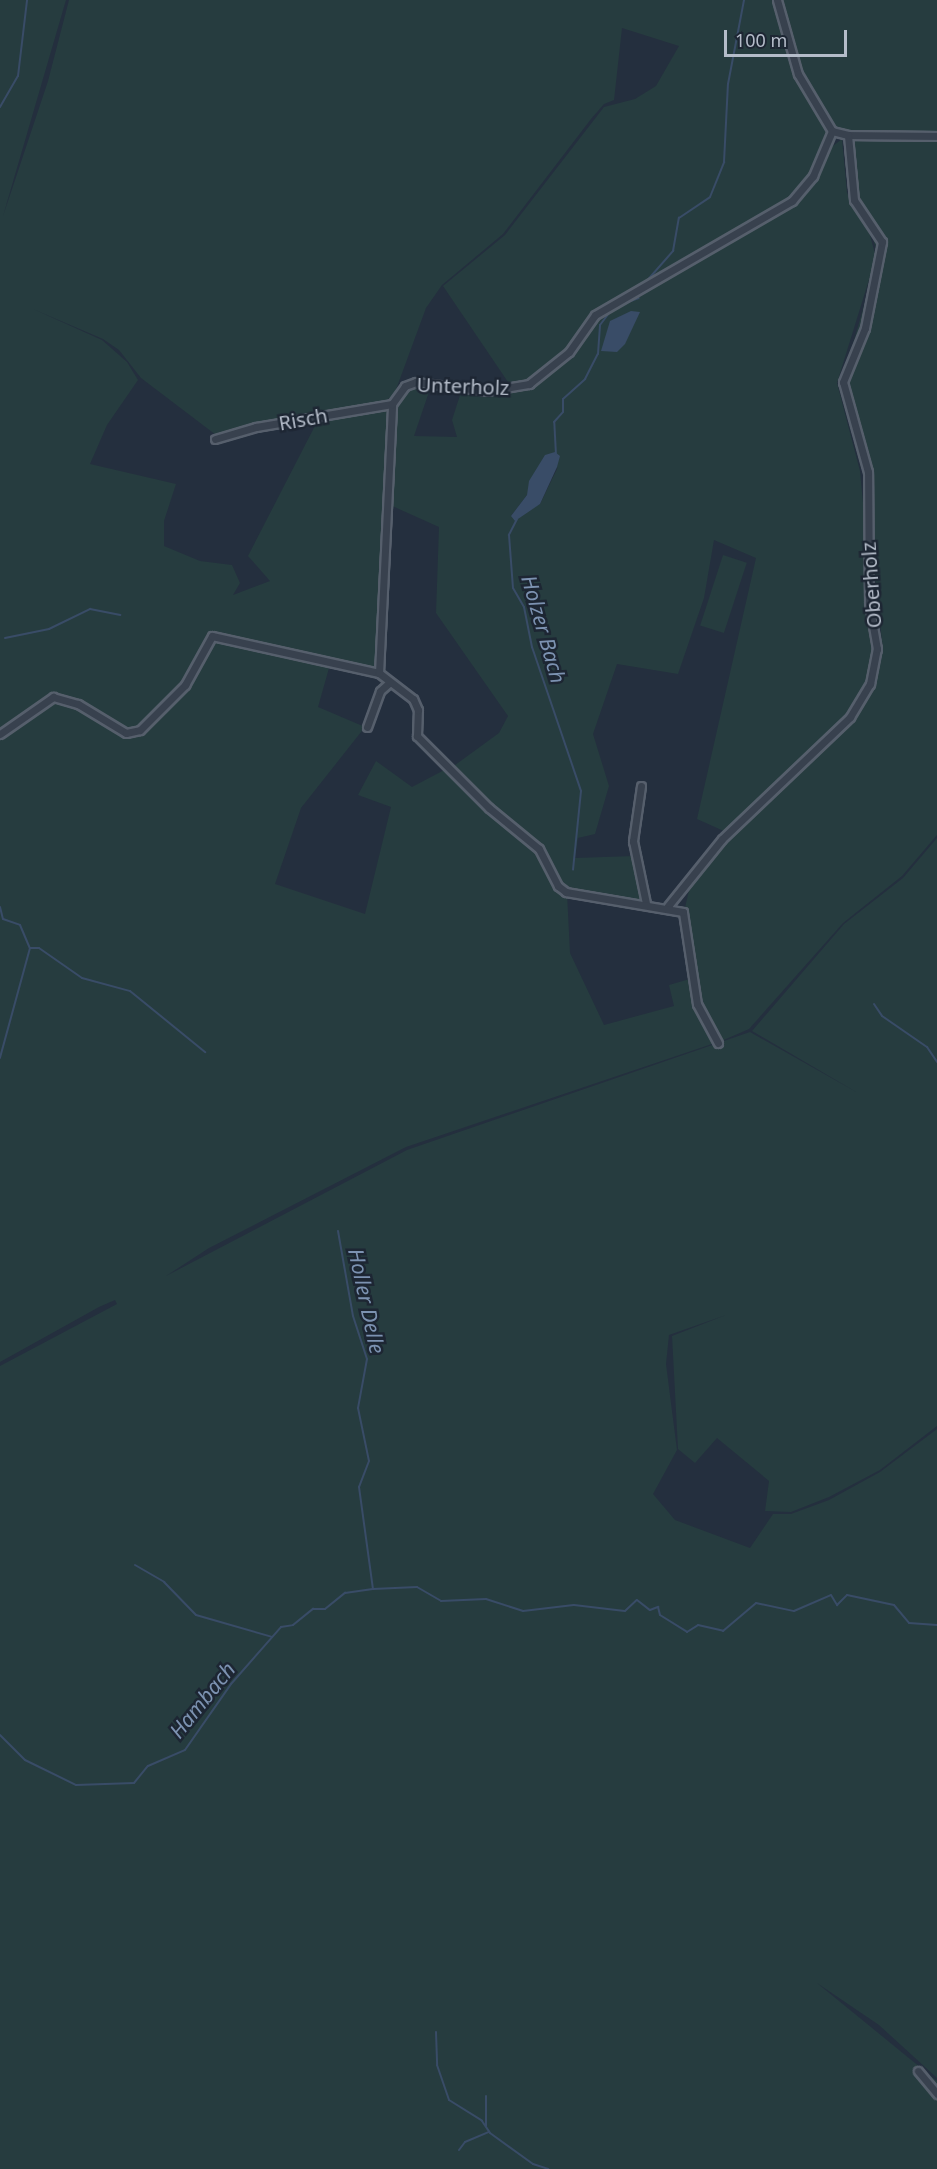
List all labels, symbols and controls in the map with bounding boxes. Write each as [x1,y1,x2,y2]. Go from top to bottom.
scale bar [727,18,850,56]
text: 100 m [735,28,787,52]
street label: Unterholz [416,372,510,400]
street label: Risch [277,403,329,435]
street label: Oberholz [856,541,886,629]
water label: Holzer Bach [517,572,571,686]
water label: Holler Delle [344,1246,390,1356]
water label: Hambach [164,1657,240,1743]

